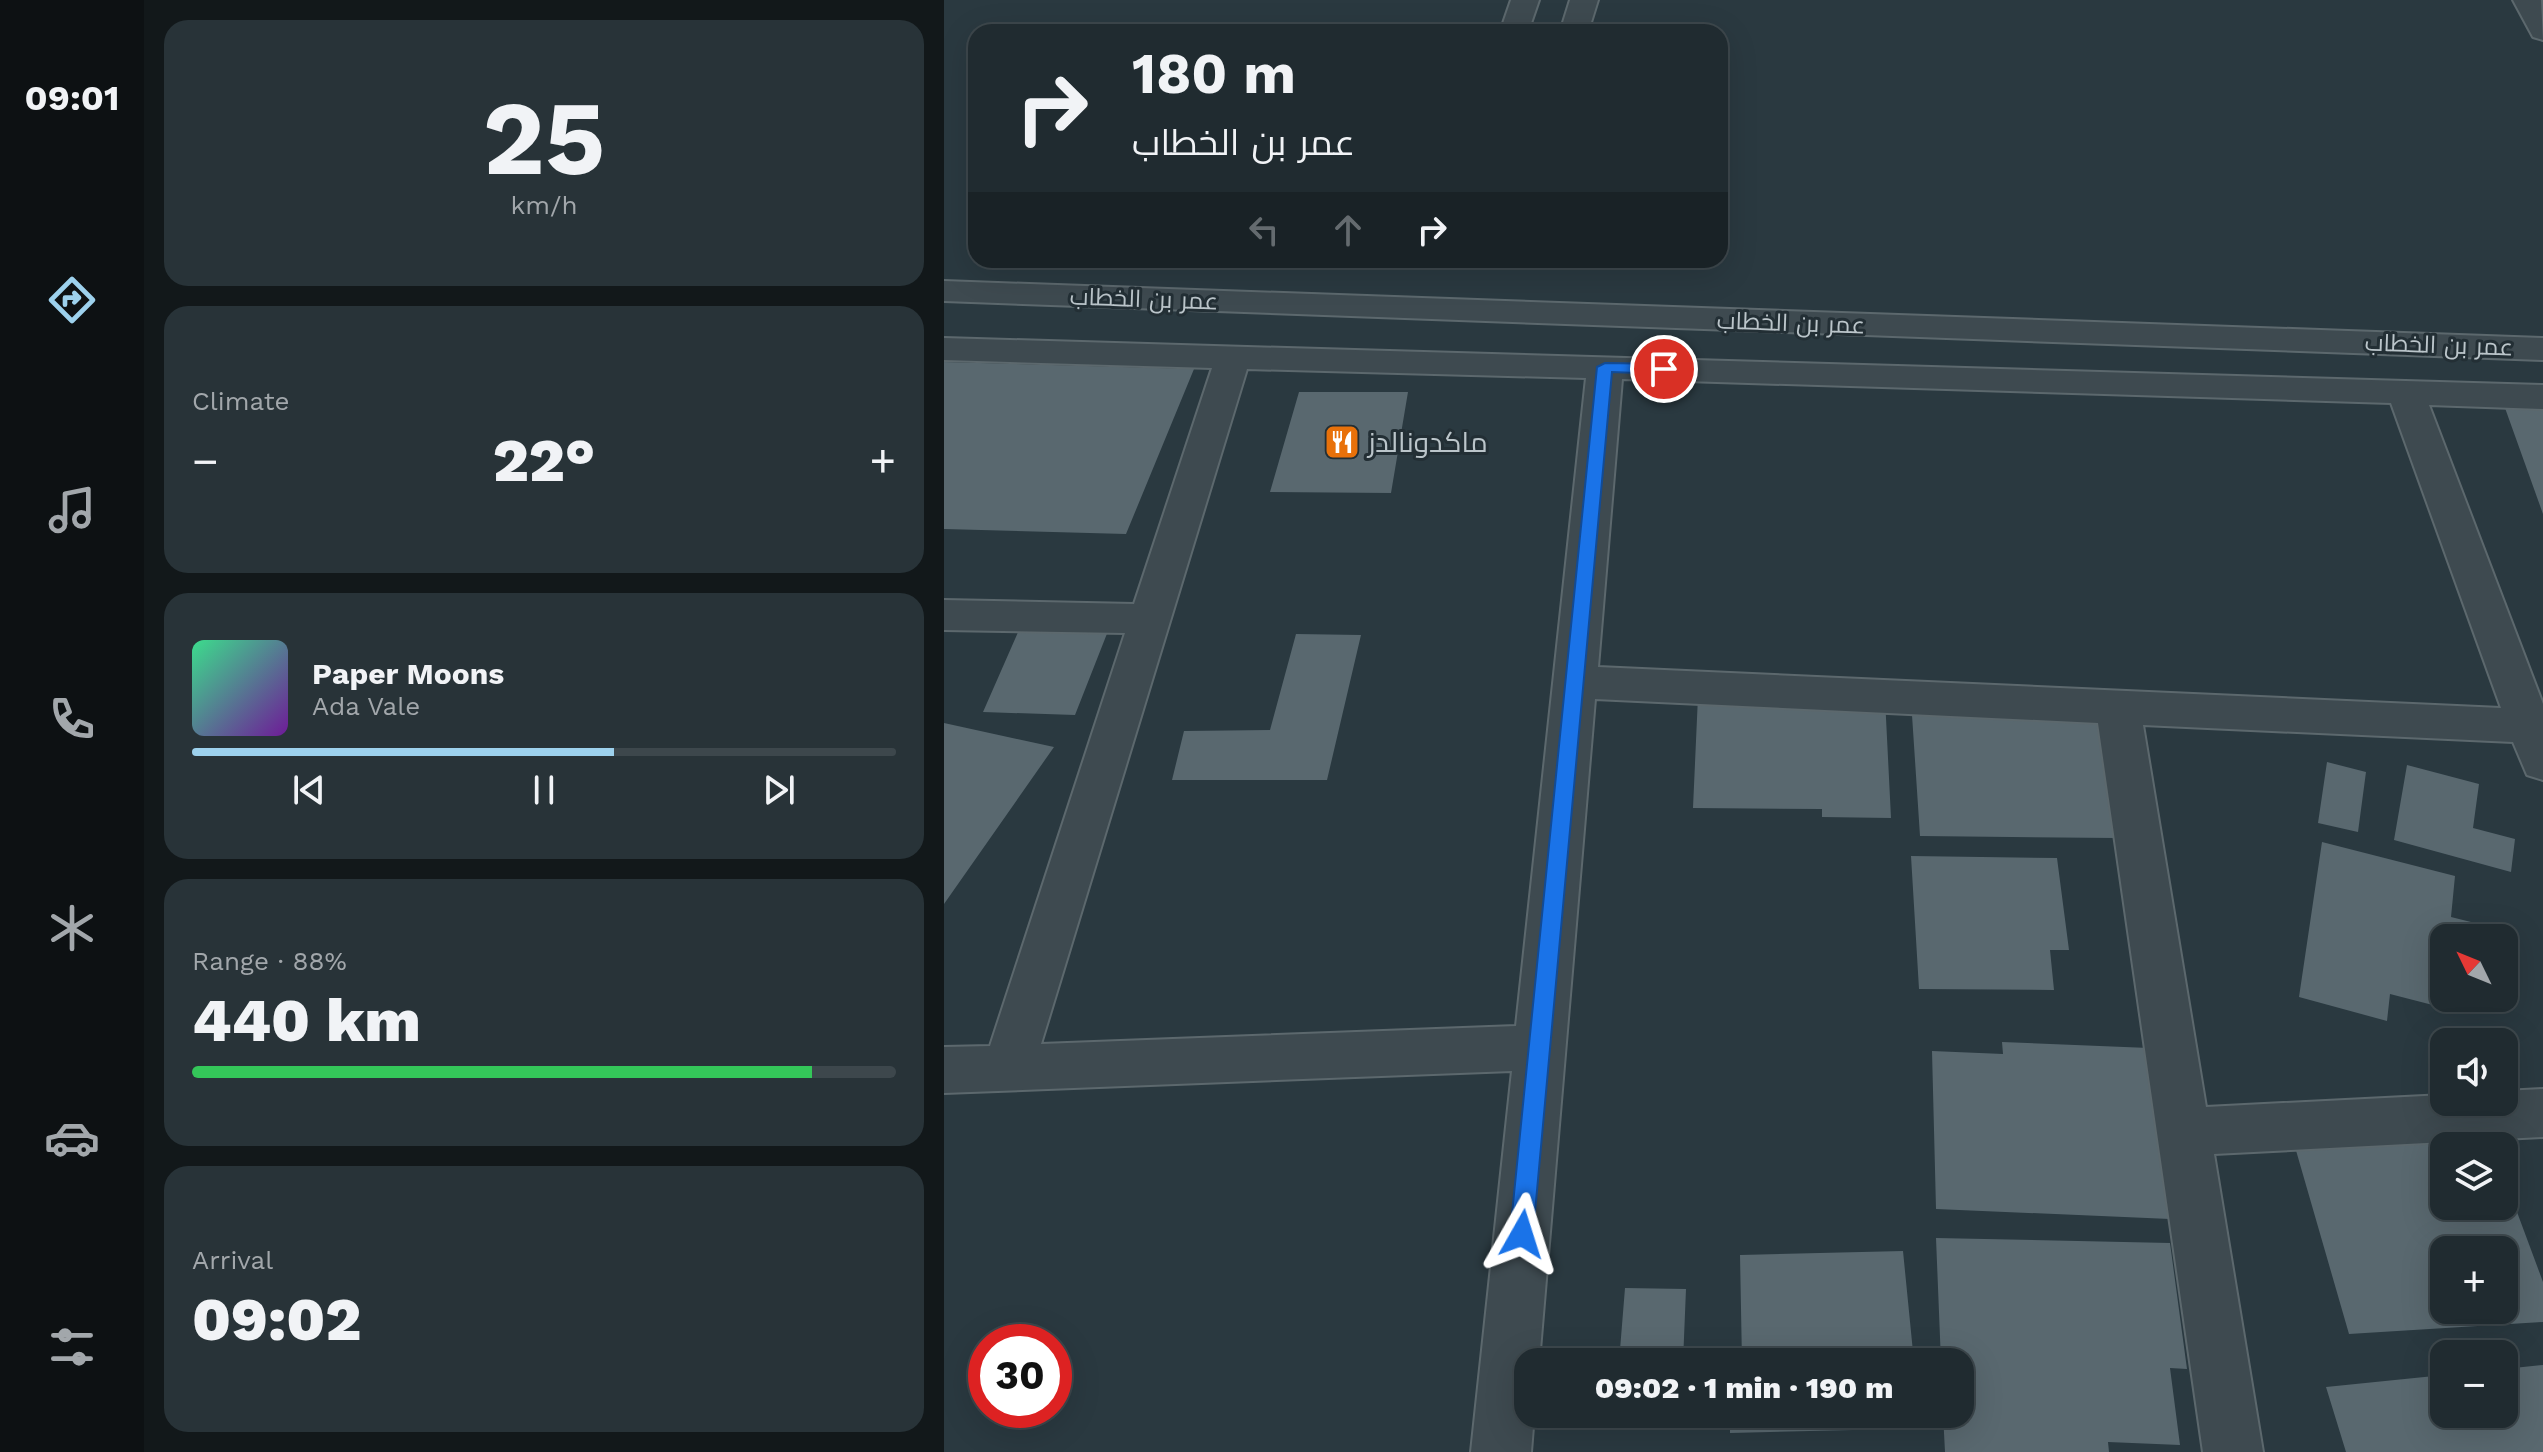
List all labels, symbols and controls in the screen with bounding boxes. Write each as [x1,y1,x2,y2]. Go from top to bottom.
text: 180 m [1132,41,1296,107]
icon: right [1000,56,1104,160]
text: 09:01 [25,77,119,119]
text: 25 [483,77,605,199]
text: عمر بن الخطاب [1132,122,1355,164]
text: km/h [511,190,577,220]
icon: left [1242,208,1286,252]
icon: ahead [1326,208,1370,252]
icon: right [1410,208,1454,252]
icon: directions [44,272,100,328]
street label: عمر بن الخطاب [1069,282,1219,316]
street label: عمر بن الخطاب [1716,306,1866,340]
street label: عمر بن الخطاب [2364,328,2514,362]
pin [1630,335,1698,403]
icon: arrive [1642,347,1686,391]
text: Climate [192,386,290,416]
restaurant icon: ماكدونالدز [1323,423,1361,461]
text: 22° [493,425,595,496]
place label: ماكدونالدز [1366,426,1488,459]
text: − [192,435,219,487]
text: + [869,435,896,487]
icon: music [44,482,100,538]
text: Paper Moons [312,656,504,691]
icon: phone [44,691,100,747]
text: Ada Vale [312,691,420,721]
icon: previous [287,768,331,812]
icon: pause [522,768,566,812]
icon: next [757,768,801,812]
icon: climate [44,900,100,956]
north arrow [2430,924,2518,1012]
map controls [2430,924,2518,1428]
text: Range · 88% [192,946,347,976]
text: 440 km [192,985,421,1056]
button: sound [2430,1028,2518,1116]
icon: car [44,1110,100,1166]
button: layers [2430,1132,2518,1220]
position arrow [1480,1192,1564,1276]
button: + [2430,1236,2518,1324]
text: Arrival [192,1245,273,1275]
text: 09:02 [192,1284,361,1355]
icon: filters [44,1319,100,1375]
speed limit sign: 30 [968,1324,1072,1428]
button: − [2430,1340,2518,1428]
text: 09:02 · 1 min · 190 m [1595,1370,1893,1405]

